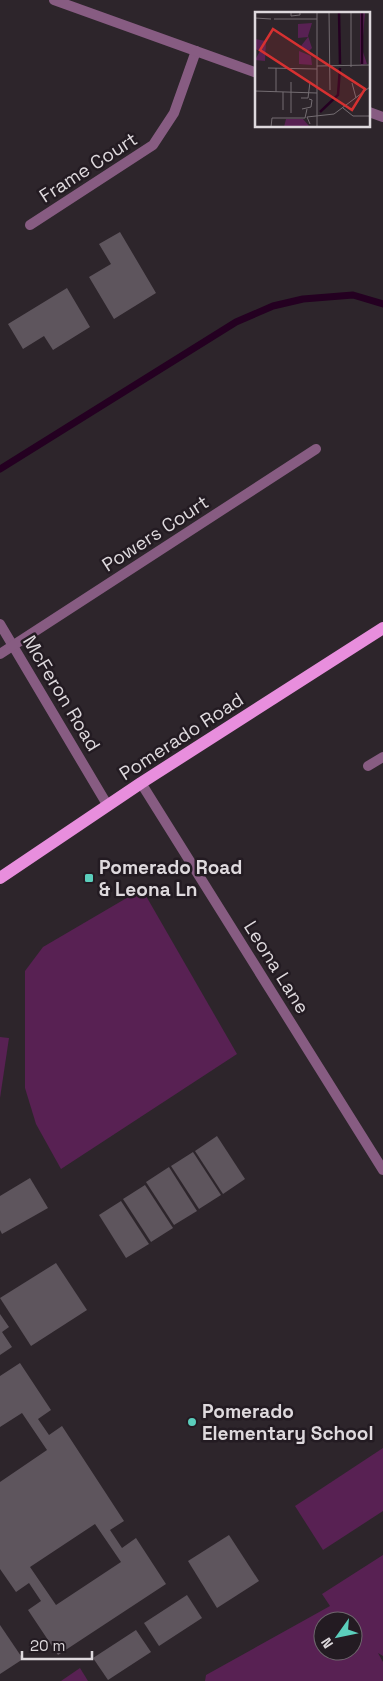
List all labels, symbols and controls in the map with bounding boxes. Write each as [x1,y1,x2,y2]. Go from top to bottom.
inset map [255,12,370,128]
street label: Frame Court [35,126,142,208]
street label: Powers Court [97,490,213,577]
street label: McFeron Road [17,631,106,756]
street label: Pomerado Road [114,687,248,786]
place label: Pomerado Road & Leona Ln [99,855,242,902]
marker: Pomerado Road & Leona Ln [83,872,95,884]
street label: Leona Lane [238,916,315,1018]
place label: Pomerado Elementary School [202,1399,374,1446]
marker: Pomerado Elementary School [186,1416,198,1428]
north arrow [313,1611,363,1661]
scale bar [22,1628,92,1660]
text: N [317,1634,337,1652]
text: 20 m [30,1636,65,1655]

